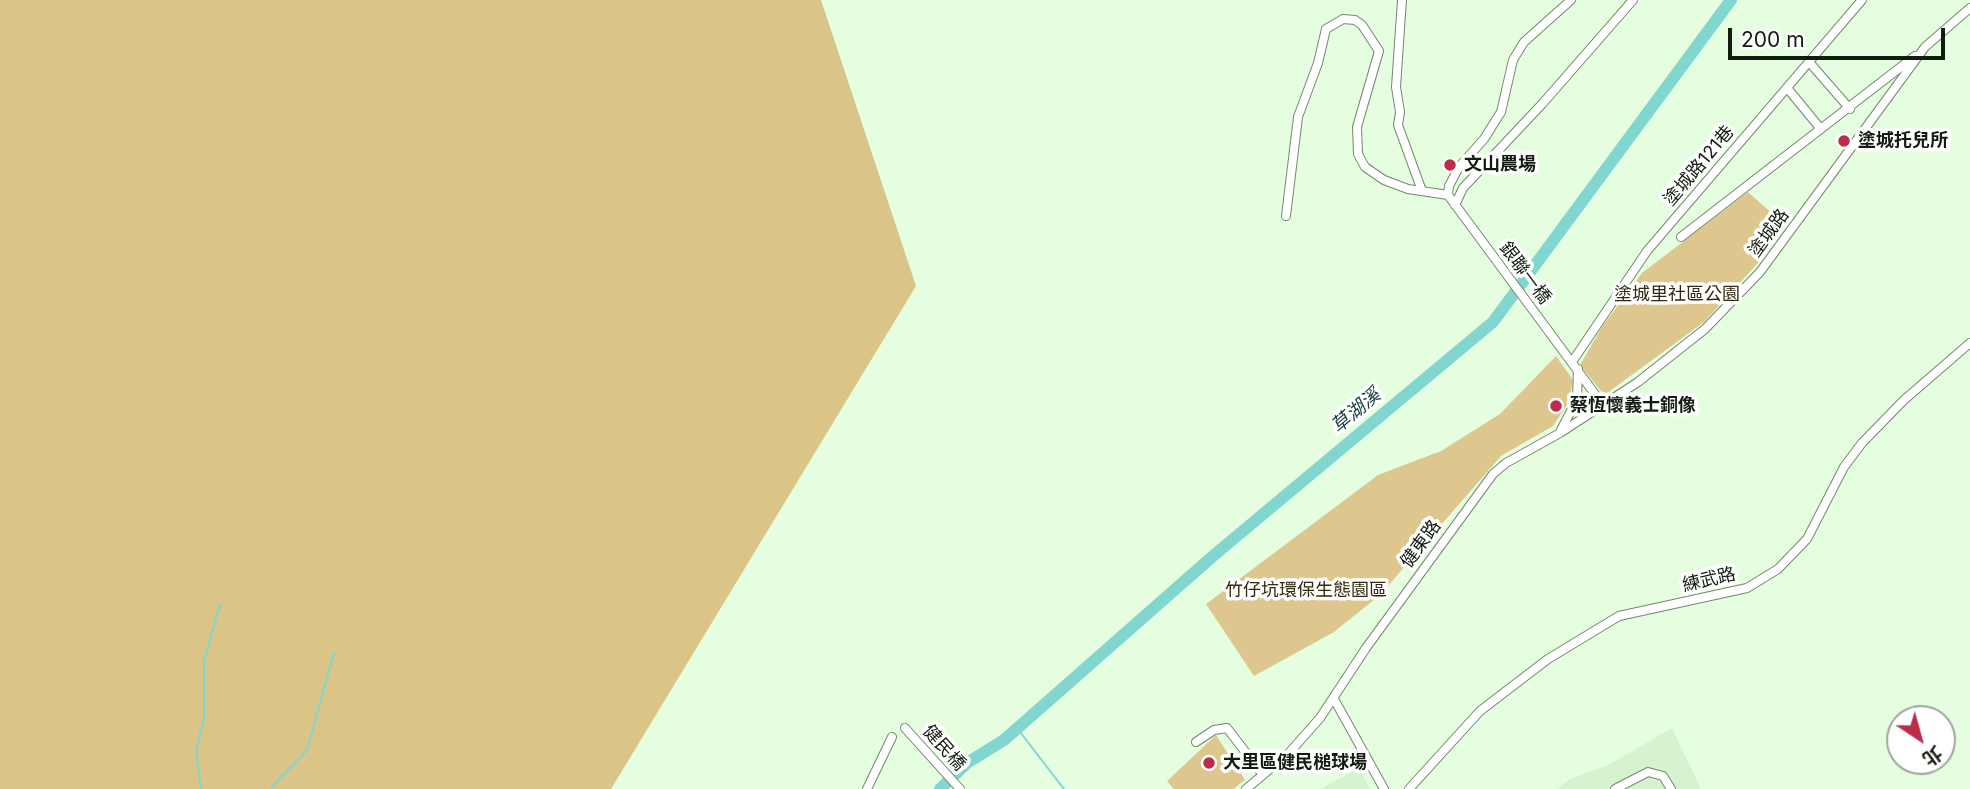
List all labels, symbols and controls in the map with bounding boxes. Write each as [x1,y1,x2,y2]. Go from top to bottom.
scale bar [1732,14,1949,58]
text: 200 m [1741,27,1805,52]
street label: 塗城路121巷 [1659,122,1739,210]
place label: 塗城托兒所 [1858,130,1948,152]
marker: 塗城托兒所 [1836,133,1852,149]
place label: 文山農場 [1464,154,1536,176]
marker: 文山農場 [1442,157,1458,173]
street label: 塗城路 [1744,205,1794,261]
street label: 銀聯一橋 [1495,238,1555,308]
park label: 塗城里社區公園 [1614,284,1740,306]
water label: 草湖溪 [1327,384,1385,438]
place label: 蔡恆懷義士銅像 [1570,395,1696,417]
marker: 蔡恆懷義士銅像 [1548,398,1564,414]
street label: 健東路 [1396,516,1446,572]
street label: 練武路 [1680,563,1738,597]
park label: 竹仔坑環保生態園區 [1225,580,1387,602]
north arrow [1886,705,1956,775]
street label: 健民橋 [918,721,970,775]
text: 北 [1918,741,1947,771]
place label: 大里區健民槌球場 [1223,752,1367,774]
marker: 大里區健民槌球場 [1201,755,1217,771]

